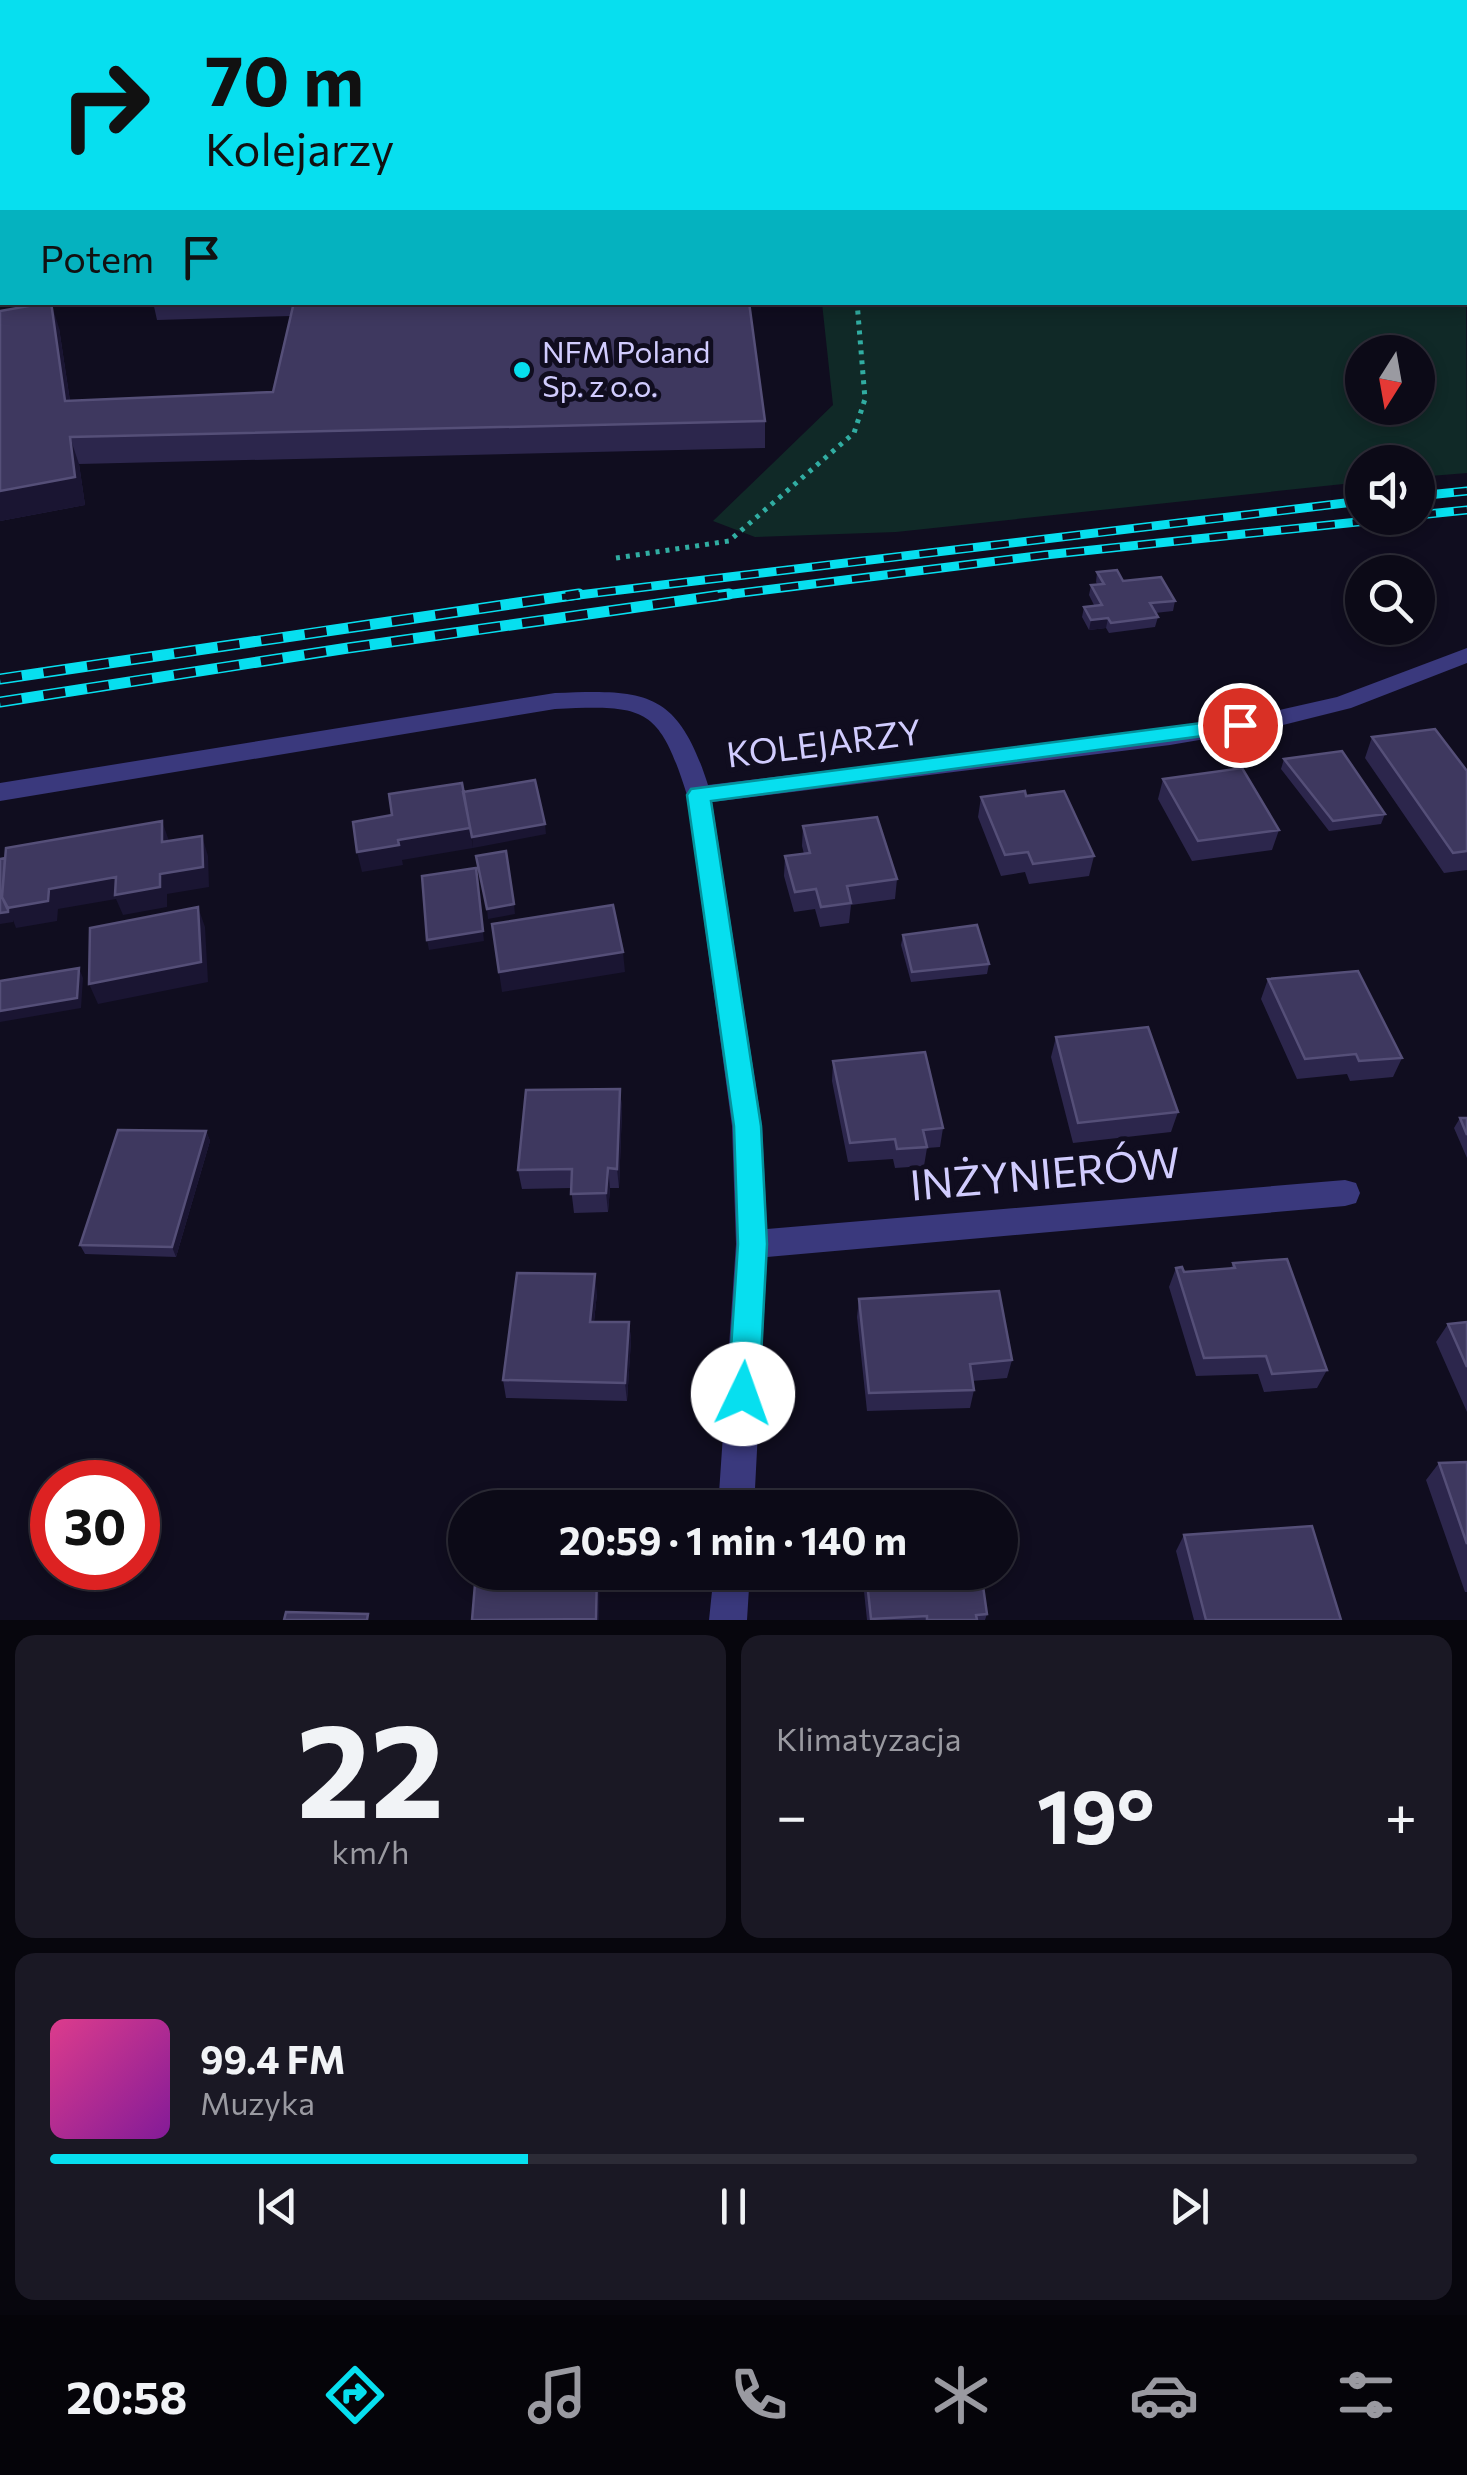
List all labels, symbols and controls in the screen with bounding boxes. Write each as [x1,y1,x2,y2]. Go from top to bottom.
text: 70 m [205,35,364,120]
icon: right [40,40,170,170]
text: Kolejarzy [205,120,394,175]
icon: arrive [174,230,229,285]
text: Potem [40,234,154,281]
place label: NFM Poland Sp. z o.o. [542,332,710,403]
north arrow [1345,335,1435,425]
map controls [1345,335,1435,645]
marker: NFM Poland Sp. z o.o. [511,359,533,381]
button: sound [1345,445,1435,535]
button: search [1345,555,1435,645]
pin [1198,683,1283,768]
icon: arrive [1213,698,1268,753]
street label: KOLEJARZY [724,708,923,775]
street label: INŻYNIERÓW [908,1134,1182,1210]
position arrow [691,1342,795,1446]
speed limit sign: 30 [30,1460,160,1590]
text: 20:59 · 1 min · 140 m [559,1516,907,1563]
text: 22 [297,1686,444,1845]
text: Klimatyzacja [776,1718,962,1758]
text: 19° [1037,1768,1155,1859]
text: − [776,1780,807,1847]
text: + [1385,1780,1417,1847]
text: km/h [332,1831,409,1871]
text: 99.4 FM [200,2035,345,2082]
text: Muzyka [200,2082,315,2122]
icon: previous [250,2179,305,2234]
icon: pause [706,2179,761,2234]
icon: next [1162,2179,1217,2234]
icon: directions [320,2360,390,2430]
icon: music [522,2360,592,2430]
icon: phone [724,2360,794,2430]
icon: climate [926,2360,996,2430]
icon: car [1129,2360,1199,2430]
icon: filters [1331,2360,1401,2430]
text: 20:58 [66,2368,187,2423]

